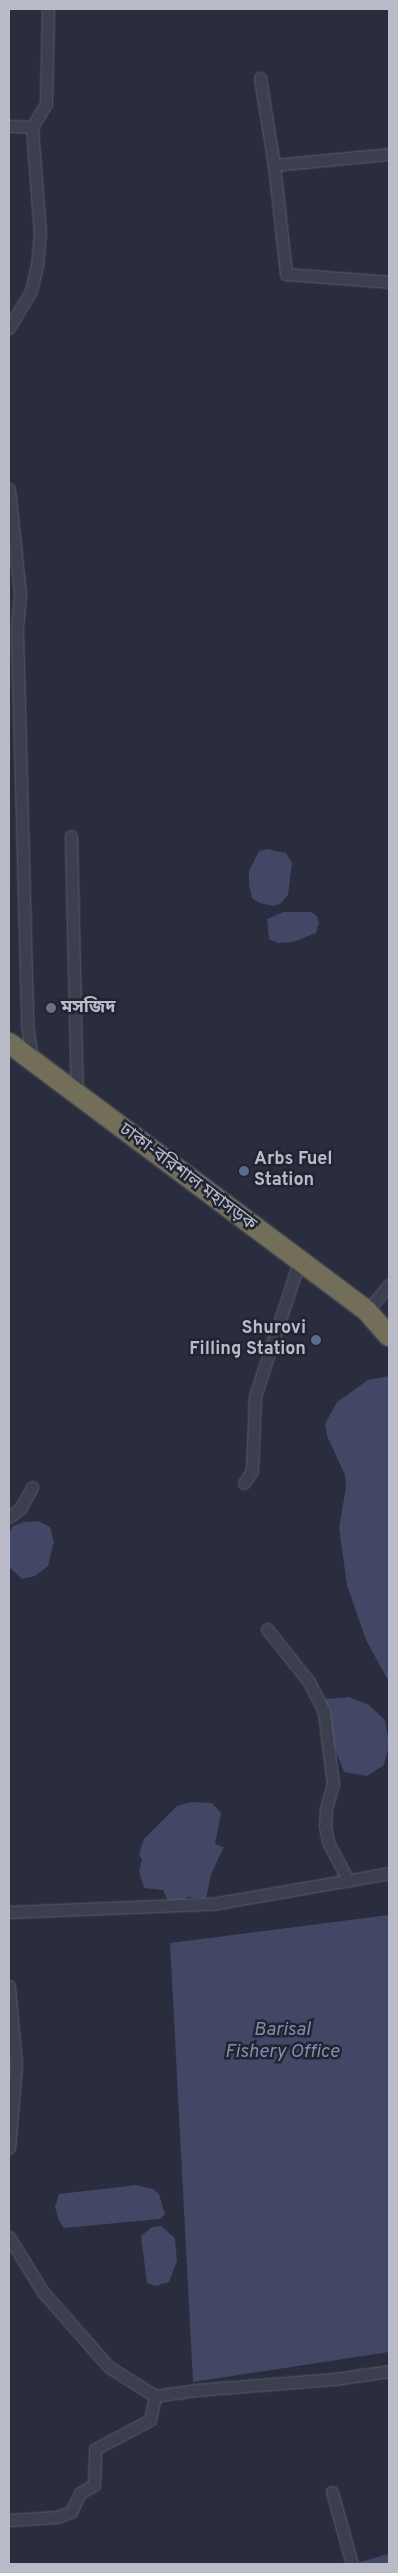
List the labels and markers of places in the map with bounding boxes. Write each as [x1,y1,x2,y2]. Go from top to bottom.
place label: মসজিদ [61,997,115,1019]
marker: মসজিদ [45,1002,57,1014]
place label: Arbs Fuel Station [254,1150,332,1192]
marker: Arbs Fuel Station [238,1165,250,1177]
place label: Shurovi Filling Station [189,1319,306,1362]
marker: Shurovi Filling Station [310,1334,322,1346]

